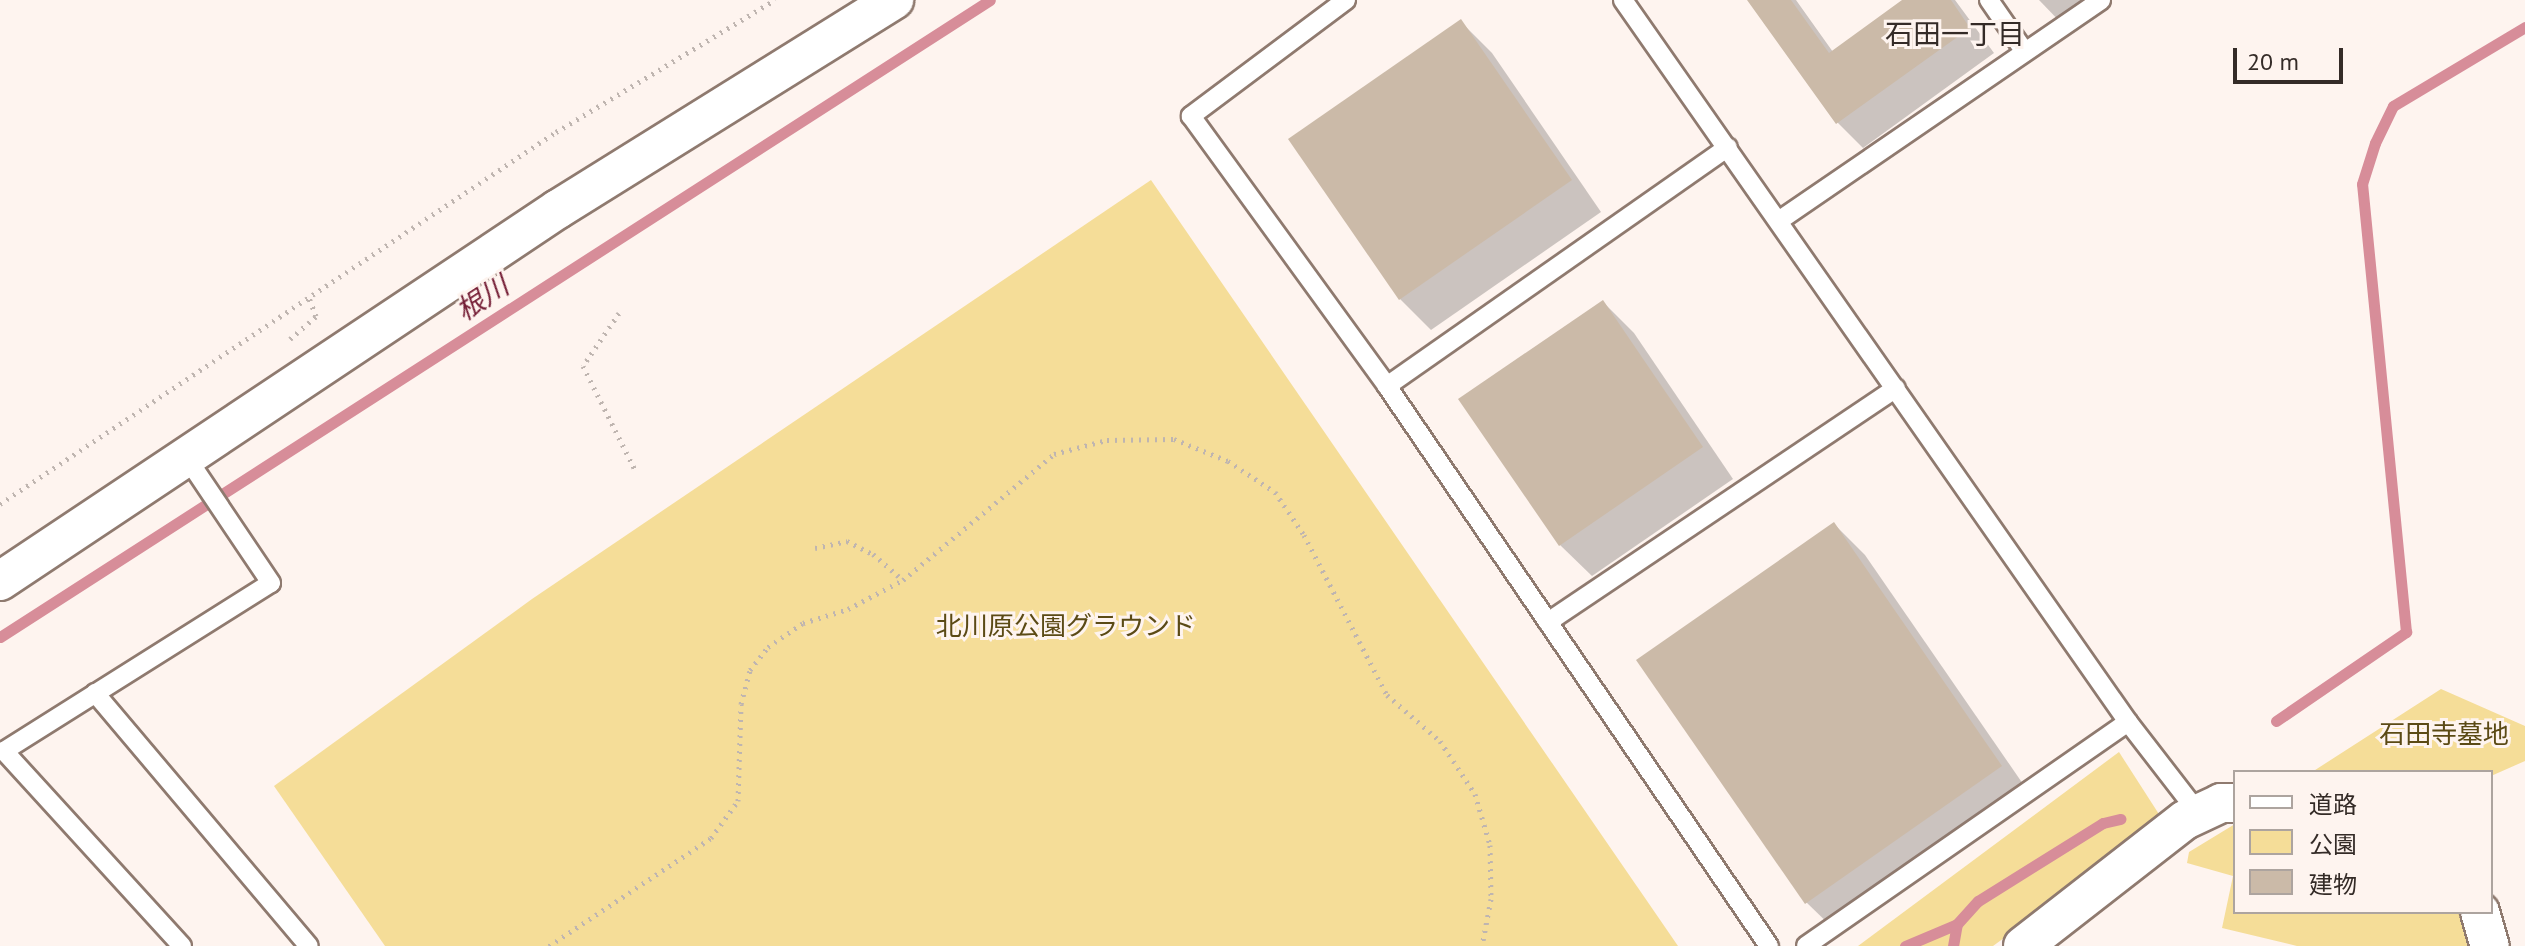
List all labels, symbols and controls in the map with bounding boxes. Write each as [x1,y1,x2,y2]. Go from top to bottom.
district label: 石田一丁目 [1885,17,2025,51]
scale bar [2237,32,2347,82]
text: 20 m [2247,46,2299,77]
water label: 根川 [449,269,515,327]
park label: 北川原公園グラウンド [936,610,1196,642]
park label: 石田寺墓地 [2379,718,2509,750]
legend [2233,770,2493,914]
text: 道路 [2309,789,2357,820]
text: 公園 [2309,829,2357,860]
text: 建物 [2309,869,2357,900]

